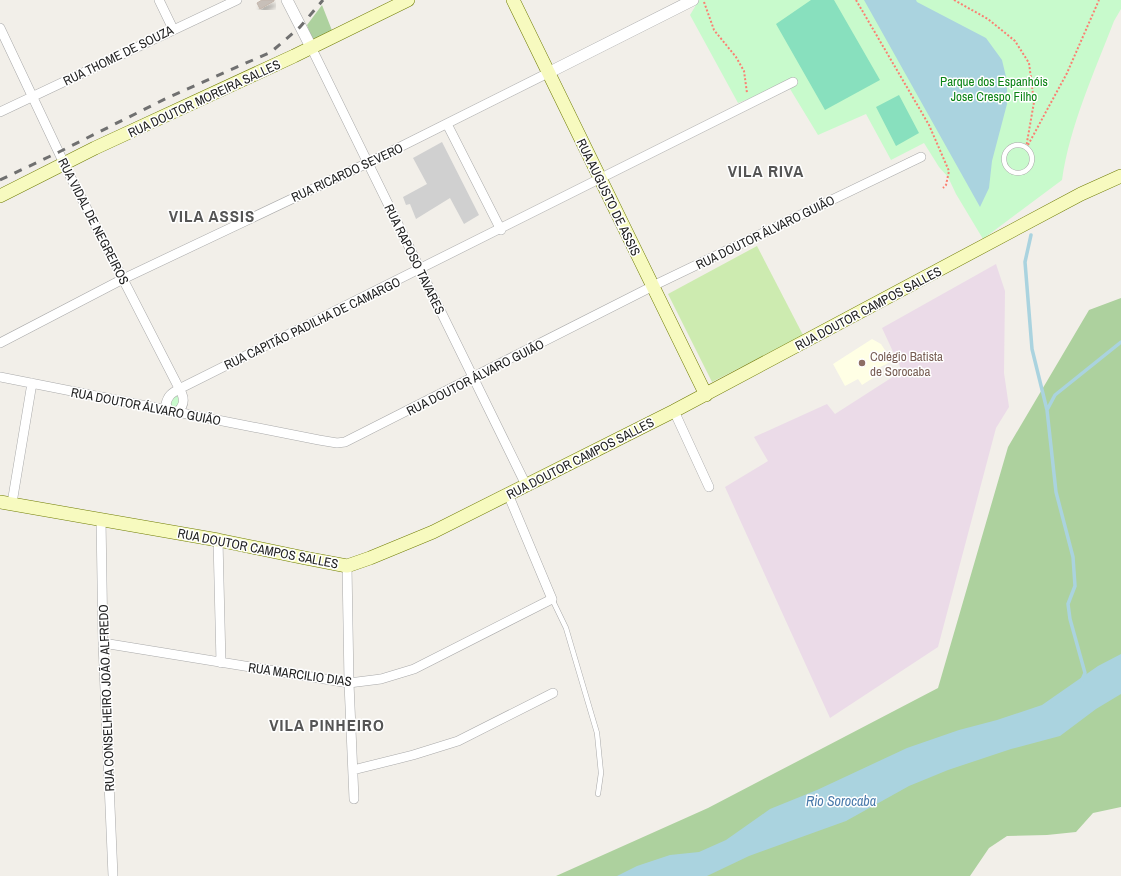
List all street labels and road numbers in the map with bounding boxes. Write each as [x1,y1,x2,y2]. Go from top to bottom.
street label: RUA THOME DE SOUZA [60,21,177,90]
street label: RUA DOUTOR MOREIRA SALLES [125,56,283,141]
street label: RUA AUGUSTO DE ASSIS [573,136,644,259]
street label: RUA RICARDO SEVERO [289,139,406,206]
street label: RUA VIDAL DE NEGREIROS [54,155,133,287]
street label: RUA DOUTOR ÁLVARO GUIÃO [693,191,837,273]
street label: RUA RAPOSO TAVARES [380,201,449,317]
street label: RUA DOUTOR CAMPOS SALLES [792,263,944,354]
street label: RUA CAPITÃO PADILHA DE CAMARGO [221,273,403,374]
street label: RUA DOUTOR ÁLVARO GUIÃO [404,335,547,420]
street label: RUA DOUTOR ÁLVARO GUIÃO [70,384,222,429]
street label: RUA DOUTOR CAMPOS SALLES [504,414,657,503]
street label: RUA DOUTOR CAMPOS SALLES [176,525,340,572]
street label: RUA CONSELHEIRO JOÃO ALFREDO [95,604,118,792]
street label: RUA MARCILIO DIAS [247,659,353,690]

